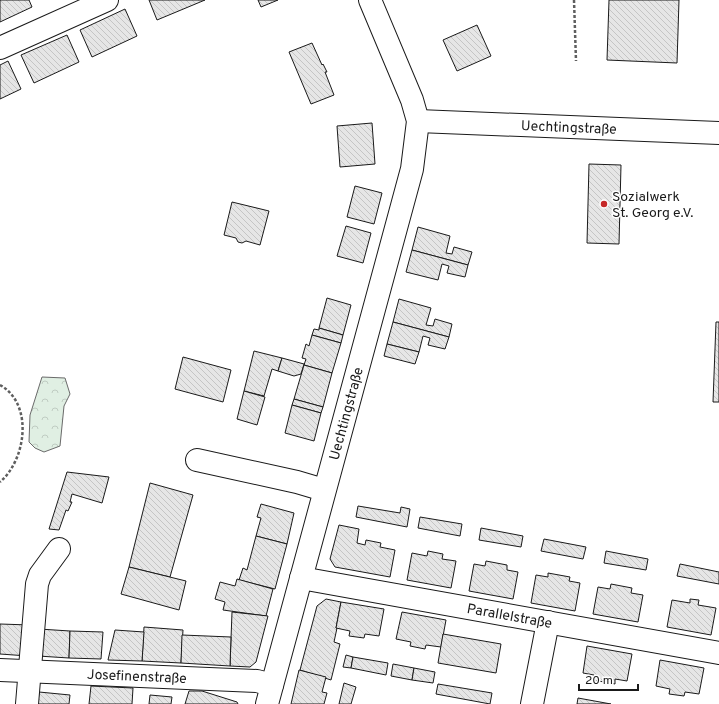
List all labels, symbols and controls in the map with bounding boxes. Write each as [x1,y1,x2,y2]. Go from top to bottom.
street label: Uechtingstraße [521,118,617,139]
place label: Sozialwerk St. Georg e.V. [612,189,693,222]
marker: Sozialwerk St. Georg e.V. [599,199,609,209]
street label: Uechtingstraße [326,365,368,462]
street label: Parallelstraße [465,601,553,633]
scale bar [579,666,638,692]
street label: Josefinenstraße [87,667,187,688]
text: 20 m [585,673,613,689]

